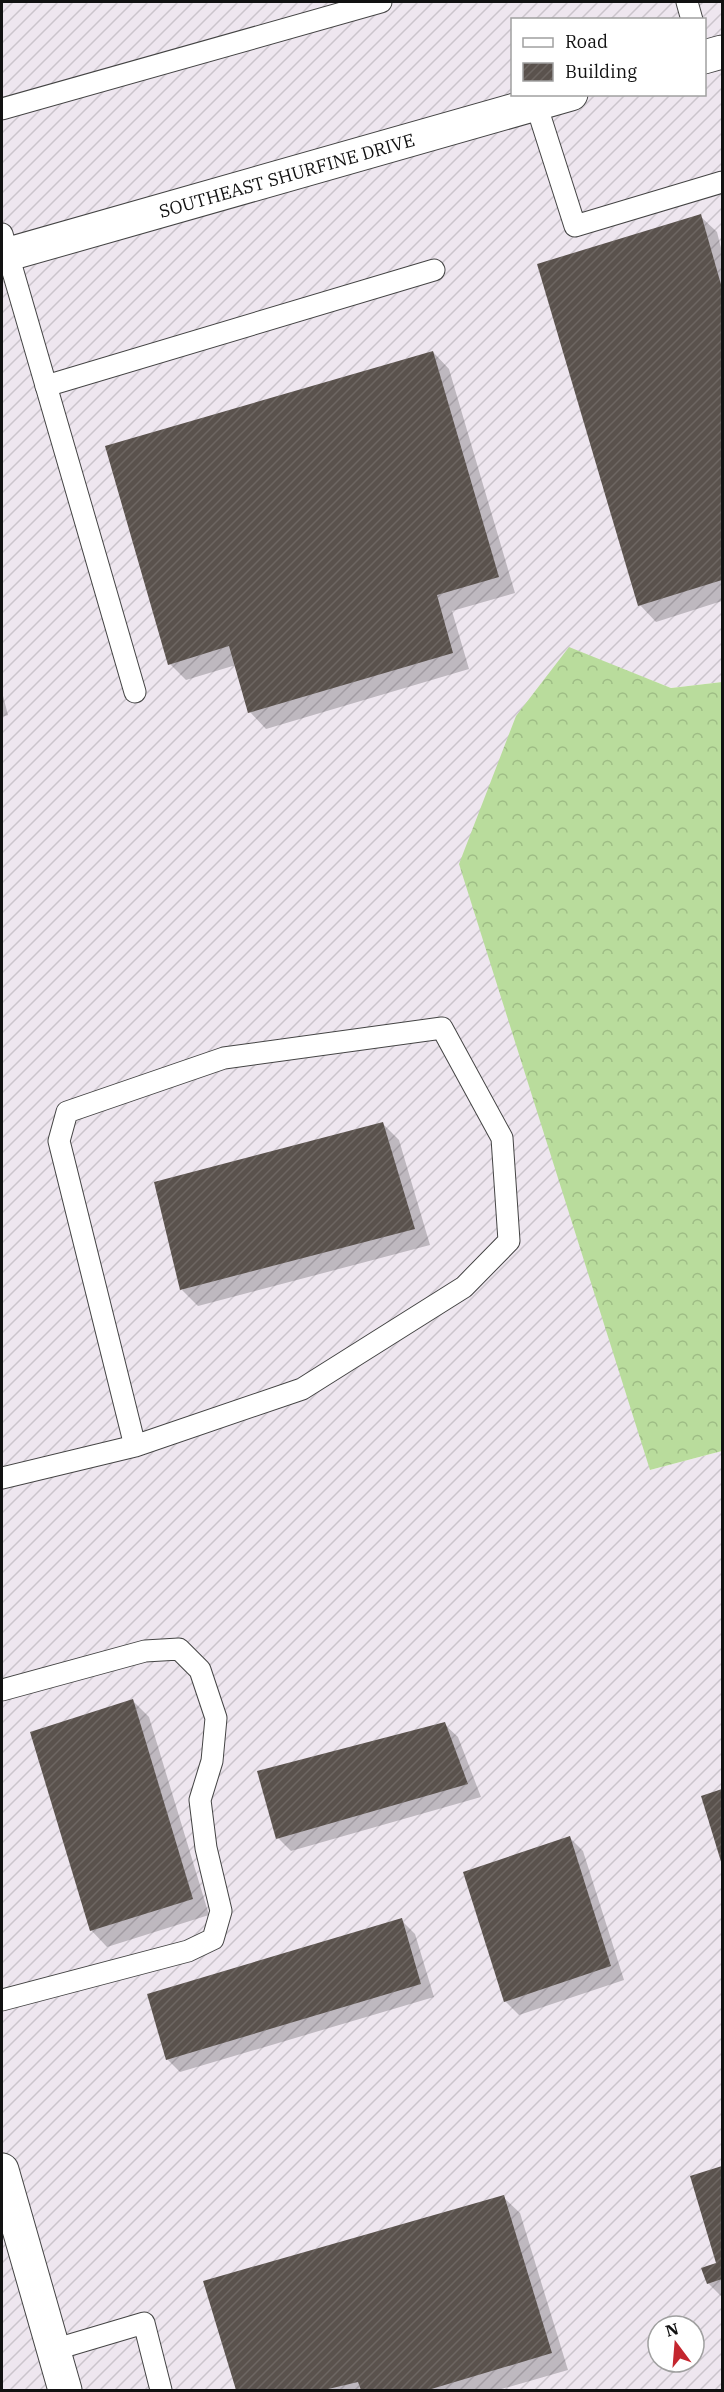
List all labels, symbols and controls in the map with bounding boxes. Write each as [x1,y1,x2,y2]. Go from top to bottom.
legend [511,18,706,96]
text: Road [565,30,608,53]
text: Building [565,60,637,83]
street label: SOUTHEAST SHURFINE DRIVE [156,128,417,222]
north arrow [646,2314,706,2374]
text: N [663,2318,681,2341]

